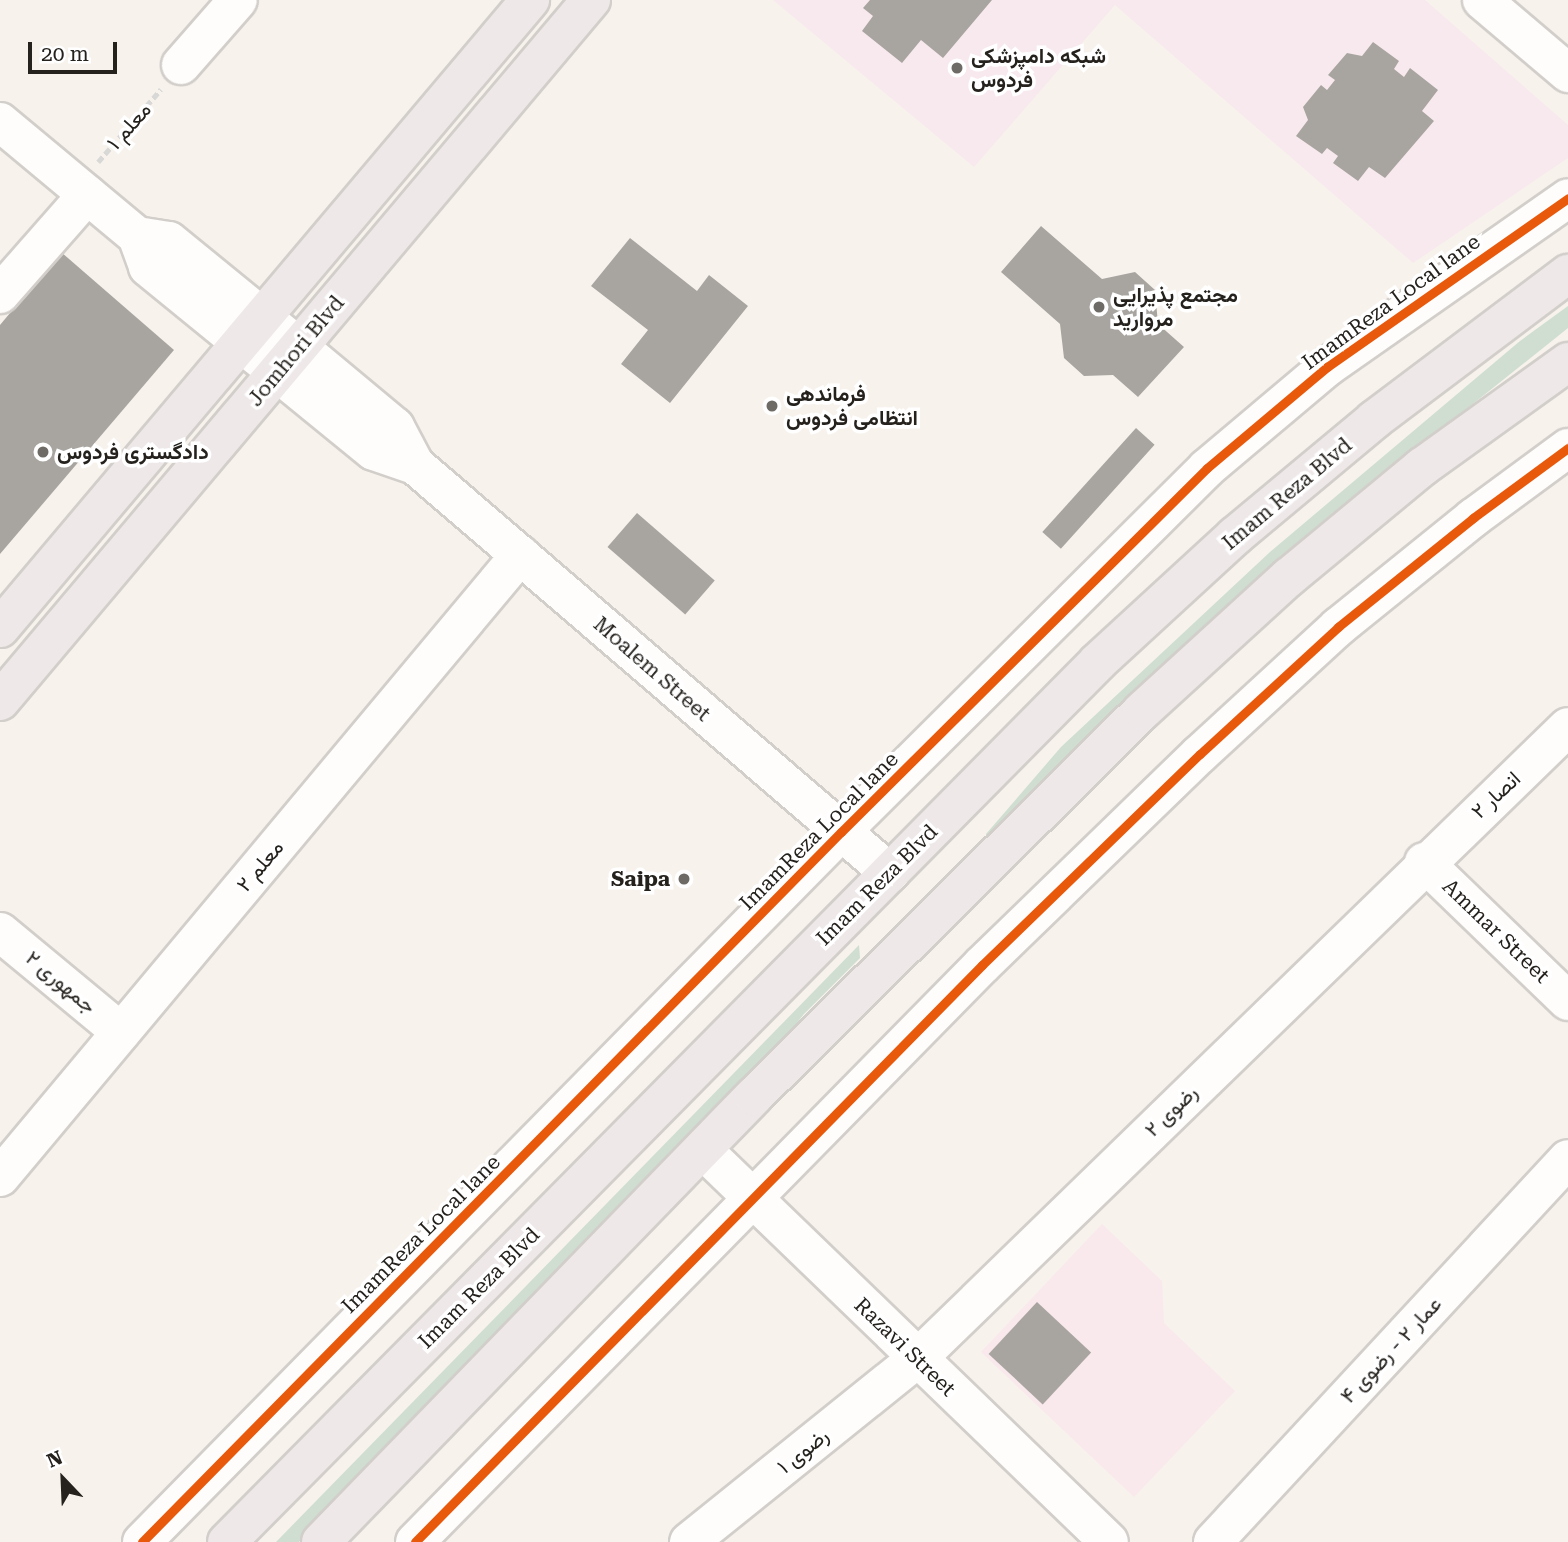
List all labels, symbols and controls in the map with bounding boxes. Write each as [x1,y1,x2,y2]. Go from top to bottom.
scale bar [32,28,121,72]
text: 20 m [41,42,89,66]
place label: شبکه دامپزشکی فردوس [971,43,1106,93]
marker: شبکه دامپزشکی فردوس [949,60,965,76]
street label: معلم ۱ [102,97,156,155]
street label: ImamReza Local lane [1297,229,1485,375]
place label: مجتمع پذیرایی مروارید [1113,282,1238,332]
street label: Jomhori Blvd [243,291,349,411]
marker: مجتمع پذیرایی مروارید [1091,299,1107,315]
place label: فرماندهی انتظامی فردوس [786,381,918,431]
marker: فرماندهی انتظامی فردوس [764,398,780,414]
street label: Imam Reza Blvd [1217,433,1357,555]
place label: دادگستری فردوس [57,439,209,465]
marker: دادگستری فردوس [35,444,51,460]
street label: Moalem Street [588,611,716,727]
street label: ImamReza Local lane [735,747,903,915]
street label: انصار ۲ [1466,766,1526,824]
street label: Imam Reza Blvd [811,819,943,951]
street label: معلم ۲ [231,835,289,897]
place label: Saipa [611,866,670,892]
marker: Saipa [676,871,692,887]
street label: Ammar Street [1437,874,1555,988]
street label: جمهوری ۲ [21,945,101,1019]
street label: رضوی ۲ [1139,1080,1203,1142]
street label: ImamReza Local lane [337,1150,505,1318]
street label: Imam Reza Blvd [413,1222,545,1354]
street label: Razavi Street [849,1292,961,1402]
street label: عمار ۲ - رضوی ۴ [1335,1292,1447,1408]
street label: رضوی ۱ [772,1423,834,1479]
north arrow [28,1444,98,1514]
text: N [43,1446,66,1473]

